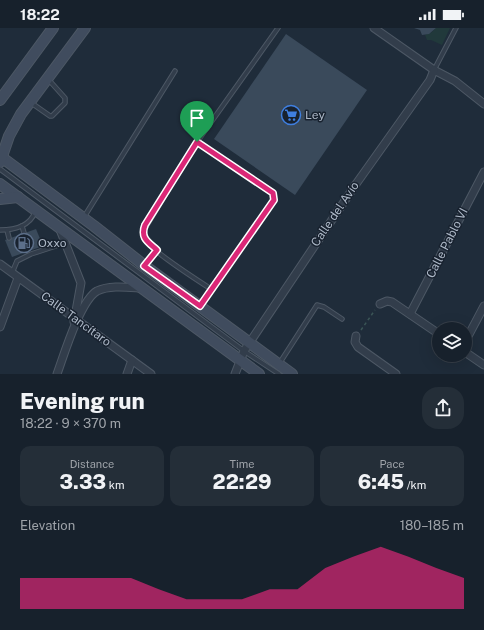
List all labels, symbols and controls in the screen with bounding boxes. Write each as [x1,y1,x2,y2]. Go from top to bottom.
text: 18:22 [20,6,60,23]
pin [180,101,214,142]
supermarket icon: Ley [280,104,302,126]
icon: arrive [186,107,208,129]
place label: Ley [305,108,325,122]
street label: Calle del Avío [308,179,362,249]
street label: Calle Pablo VI [423,206,471,280]
fuel station icon: Oxxo [13,232,35,254]
place label: Oxxo [38,236,67,250]
street label: Calle Tancítaro [38,289,114,349]
map controls [432,322,472,362]
button: layers [432,322,472,362]
button: share [422,387,464,429]
text: Evening run [20,388,145,414]
text: 18:22 · 9 × 370 m [20,416,121,431]
text: Distance [70,458,114,470]
text: Time [229,458,255,470]
text: Pace [379,458,405,470]
text: 3.33 [60,470,106,494]
text: 22:29 [213,470,271,494]
text: 6:45 [358,470,404,494]
text: km [106,479,124,491]
text: /km [404,479,426,491]
text: Elevation [20,518,75,533]
text: 180–185 m [400,518,464,533]

